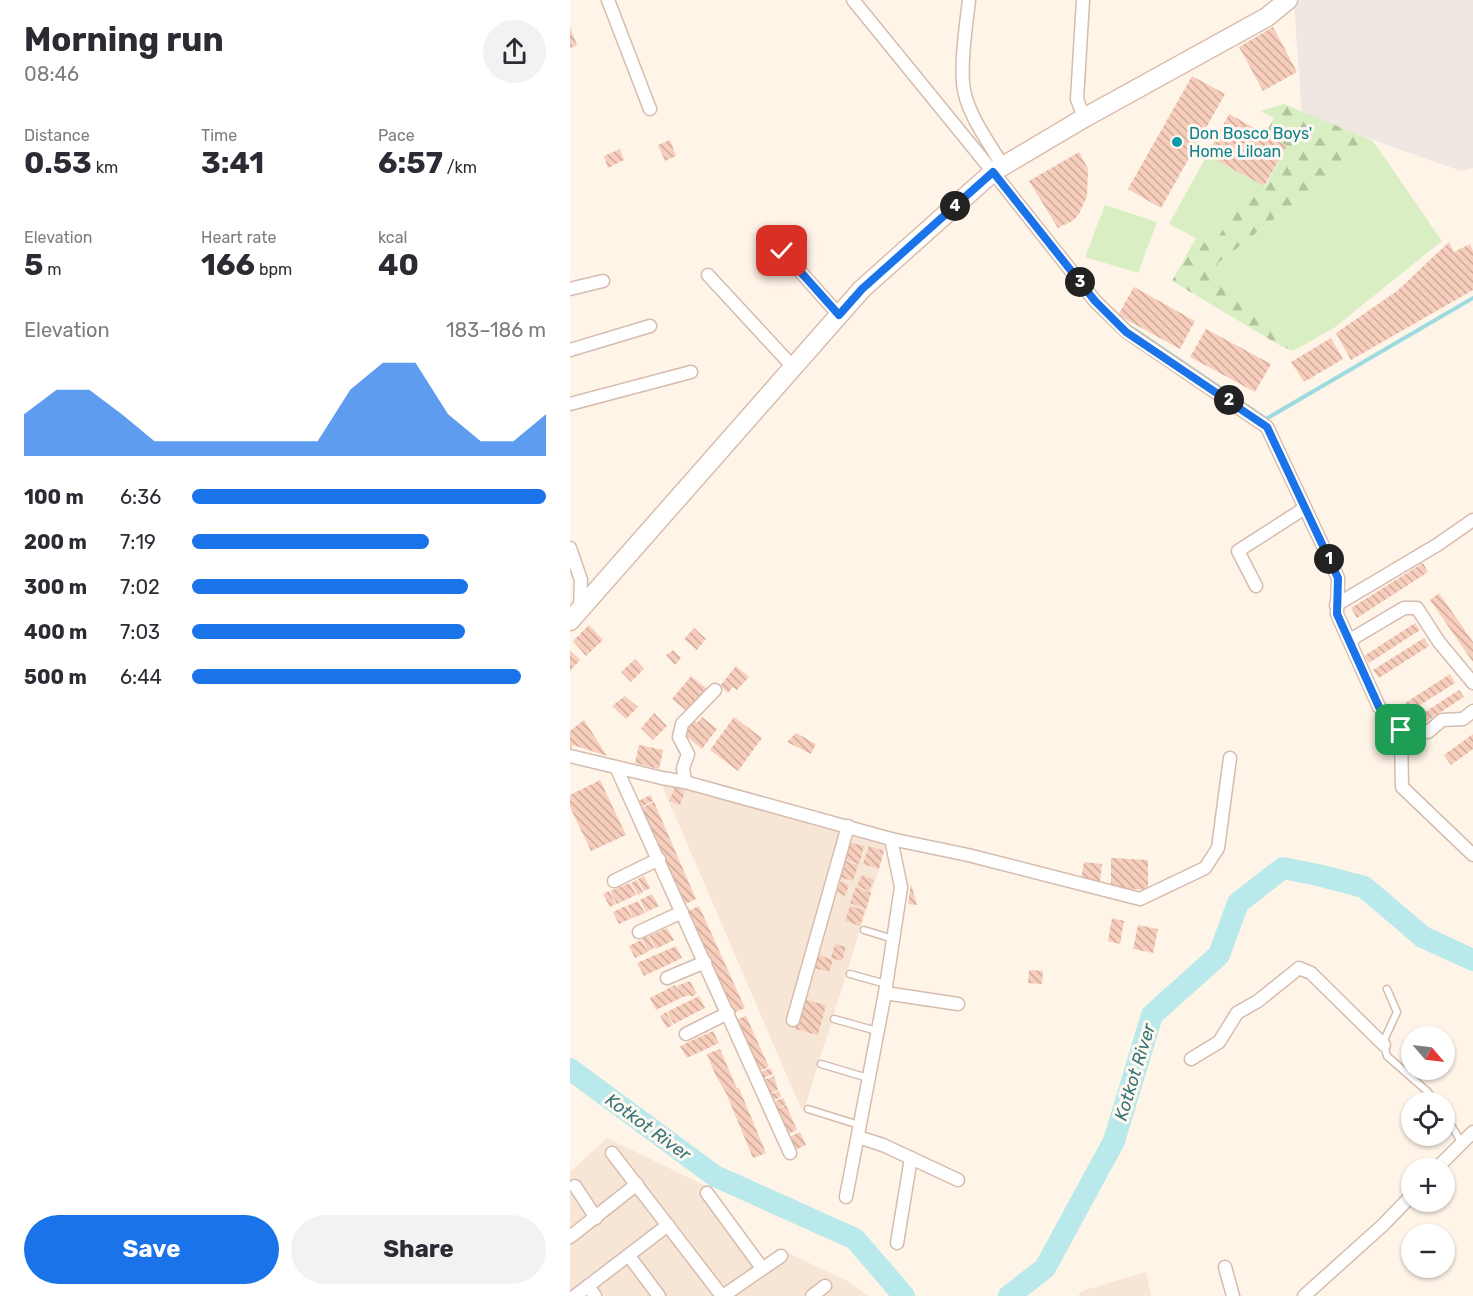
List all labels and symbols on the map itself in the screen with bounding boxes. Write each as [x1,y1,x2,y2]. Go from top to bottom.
place label: Don Bosco Boys' Home Liloan [1189,124,1312,161]
marker: Don Bosco Boys' Home Liloan [1170,135,1184,149]
pin: 4 [940,191,970,221]
pin [756,225,807,276]
pin: 3 [1065,267,1095,297]
pin: 2 [1214,385,1244,415]
pin: 1 [1314,544,1344,574]
pin [1375,704,1426,755]
water label: Kotkot River [1110,1020,1160,1123]
north arrow [1401,1026,1455,1080]
water label: Kotkot River [601,1089,696,1166]

